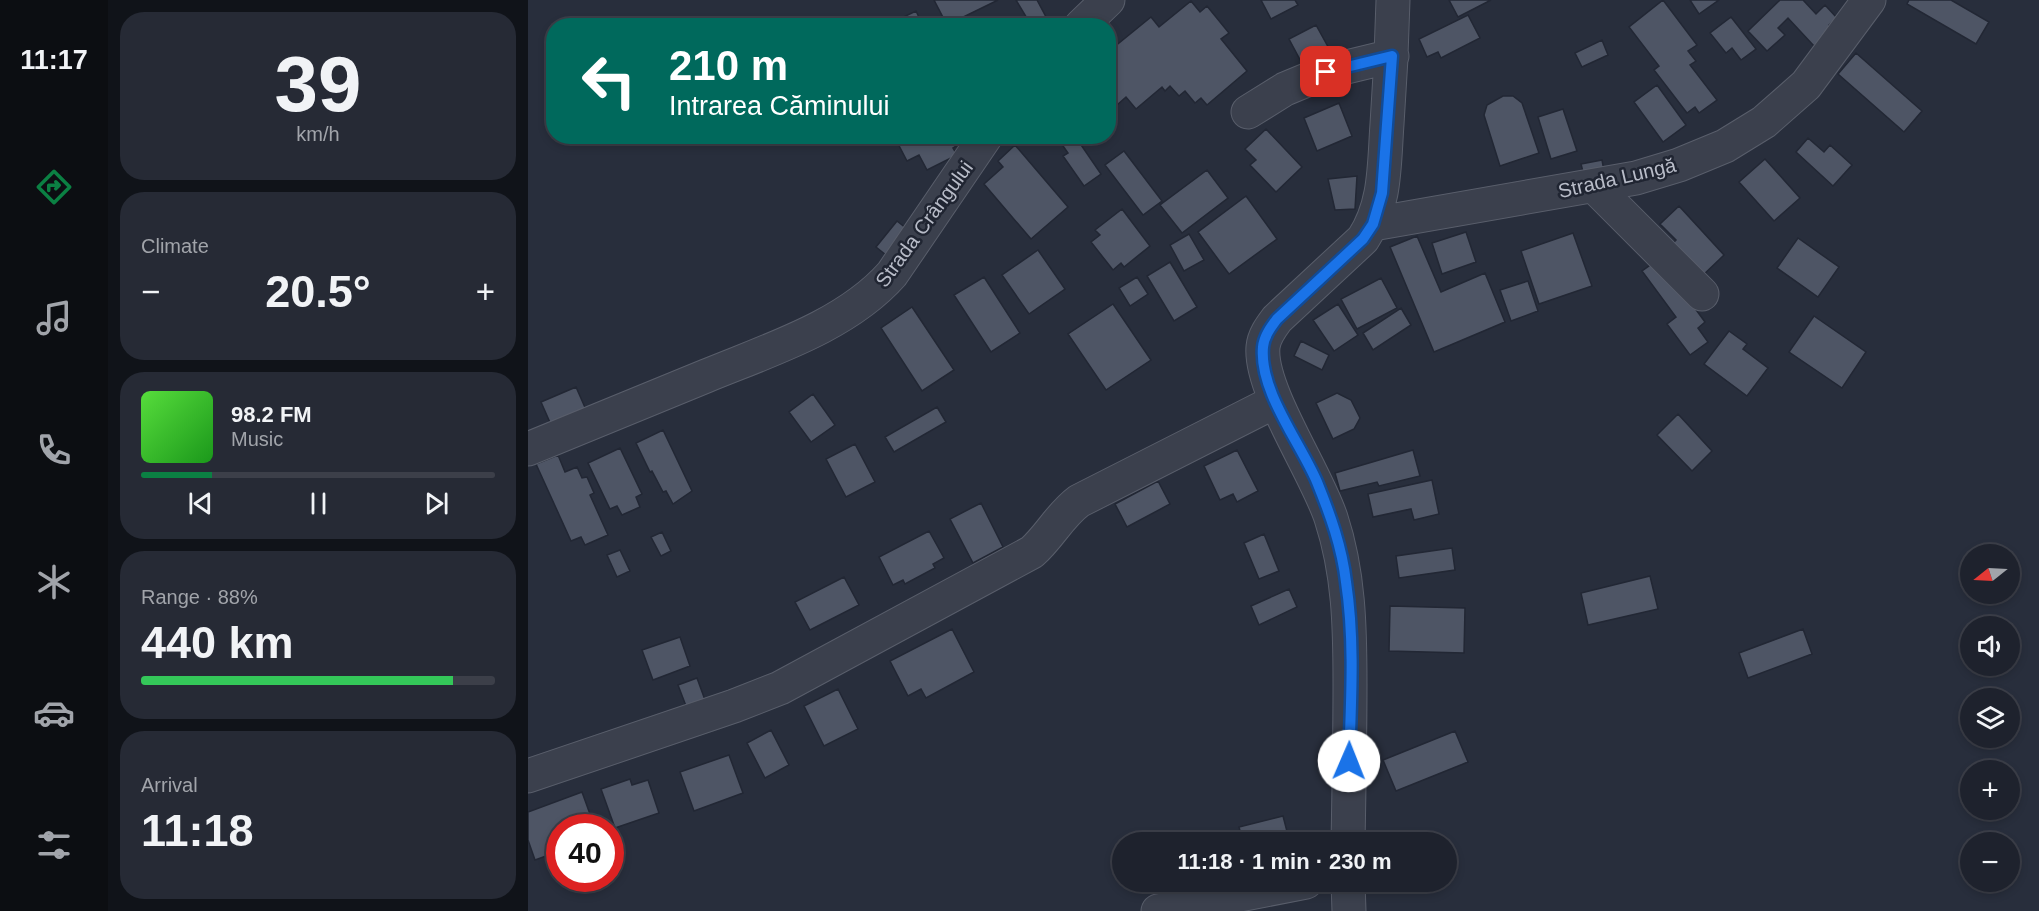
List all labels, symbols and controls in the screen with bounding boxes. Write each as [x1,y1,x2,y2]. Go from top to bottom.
text: 39 [275,40,361,128]
icon: left [570,42,648,120]
text: 210 m [669,42,788,89]
text: 11:17 [20,45,88,75]
pin [1300,46,1351,97]
icon: arrive [1309,55,1342,88]
text: Intrarea Căminului [669,91,890,121]
text: km/h [296,123,340,145]
street label: Strada Lungă [1556,154,1679,202]
street label: Strada Crângului [871,157,977,291]
icon: directions [33,166,75,208]
text: Climate [141,235,209,257]
text: 20.5° [265,266,371,317]
text: − [141,273,160,310]
text: + [476,273,495,310]
icon: music [33,297,75,339]
text: 98.2 FM [231,402,312,427]
text: Music [231,428,283,450]
icon: phone [33,429,75,471]
icon: previous [184,487,217,520]
icon: pause [302,487,335,520]
icon: next [420,487,453,520]
north arrow [1960,544,2020,604]
map controls [1960,544,2020,892]
icon: climate [33,561,75,603]
text: Range · 88% [141,586,258,608]
button: sound [1960,616,2020,676]
text: 440 km [141,617,294,668]
button: layers [1960,688,2020,748]
icon: car [33,692,75,734]
position arrow [1317,729,1381,793]
button: + [1960,760,2020,820]
text: Arrival [141,774,198,796]
text: 11:18 [141,805,254,856]
speed limit sign: 40 [546,814,624,892]
icon: filters [33,824,75,866]
button: − [1960,832,2020,892]
text: 11:18 · 1 min · 230 m [1178,849,1392,874]

